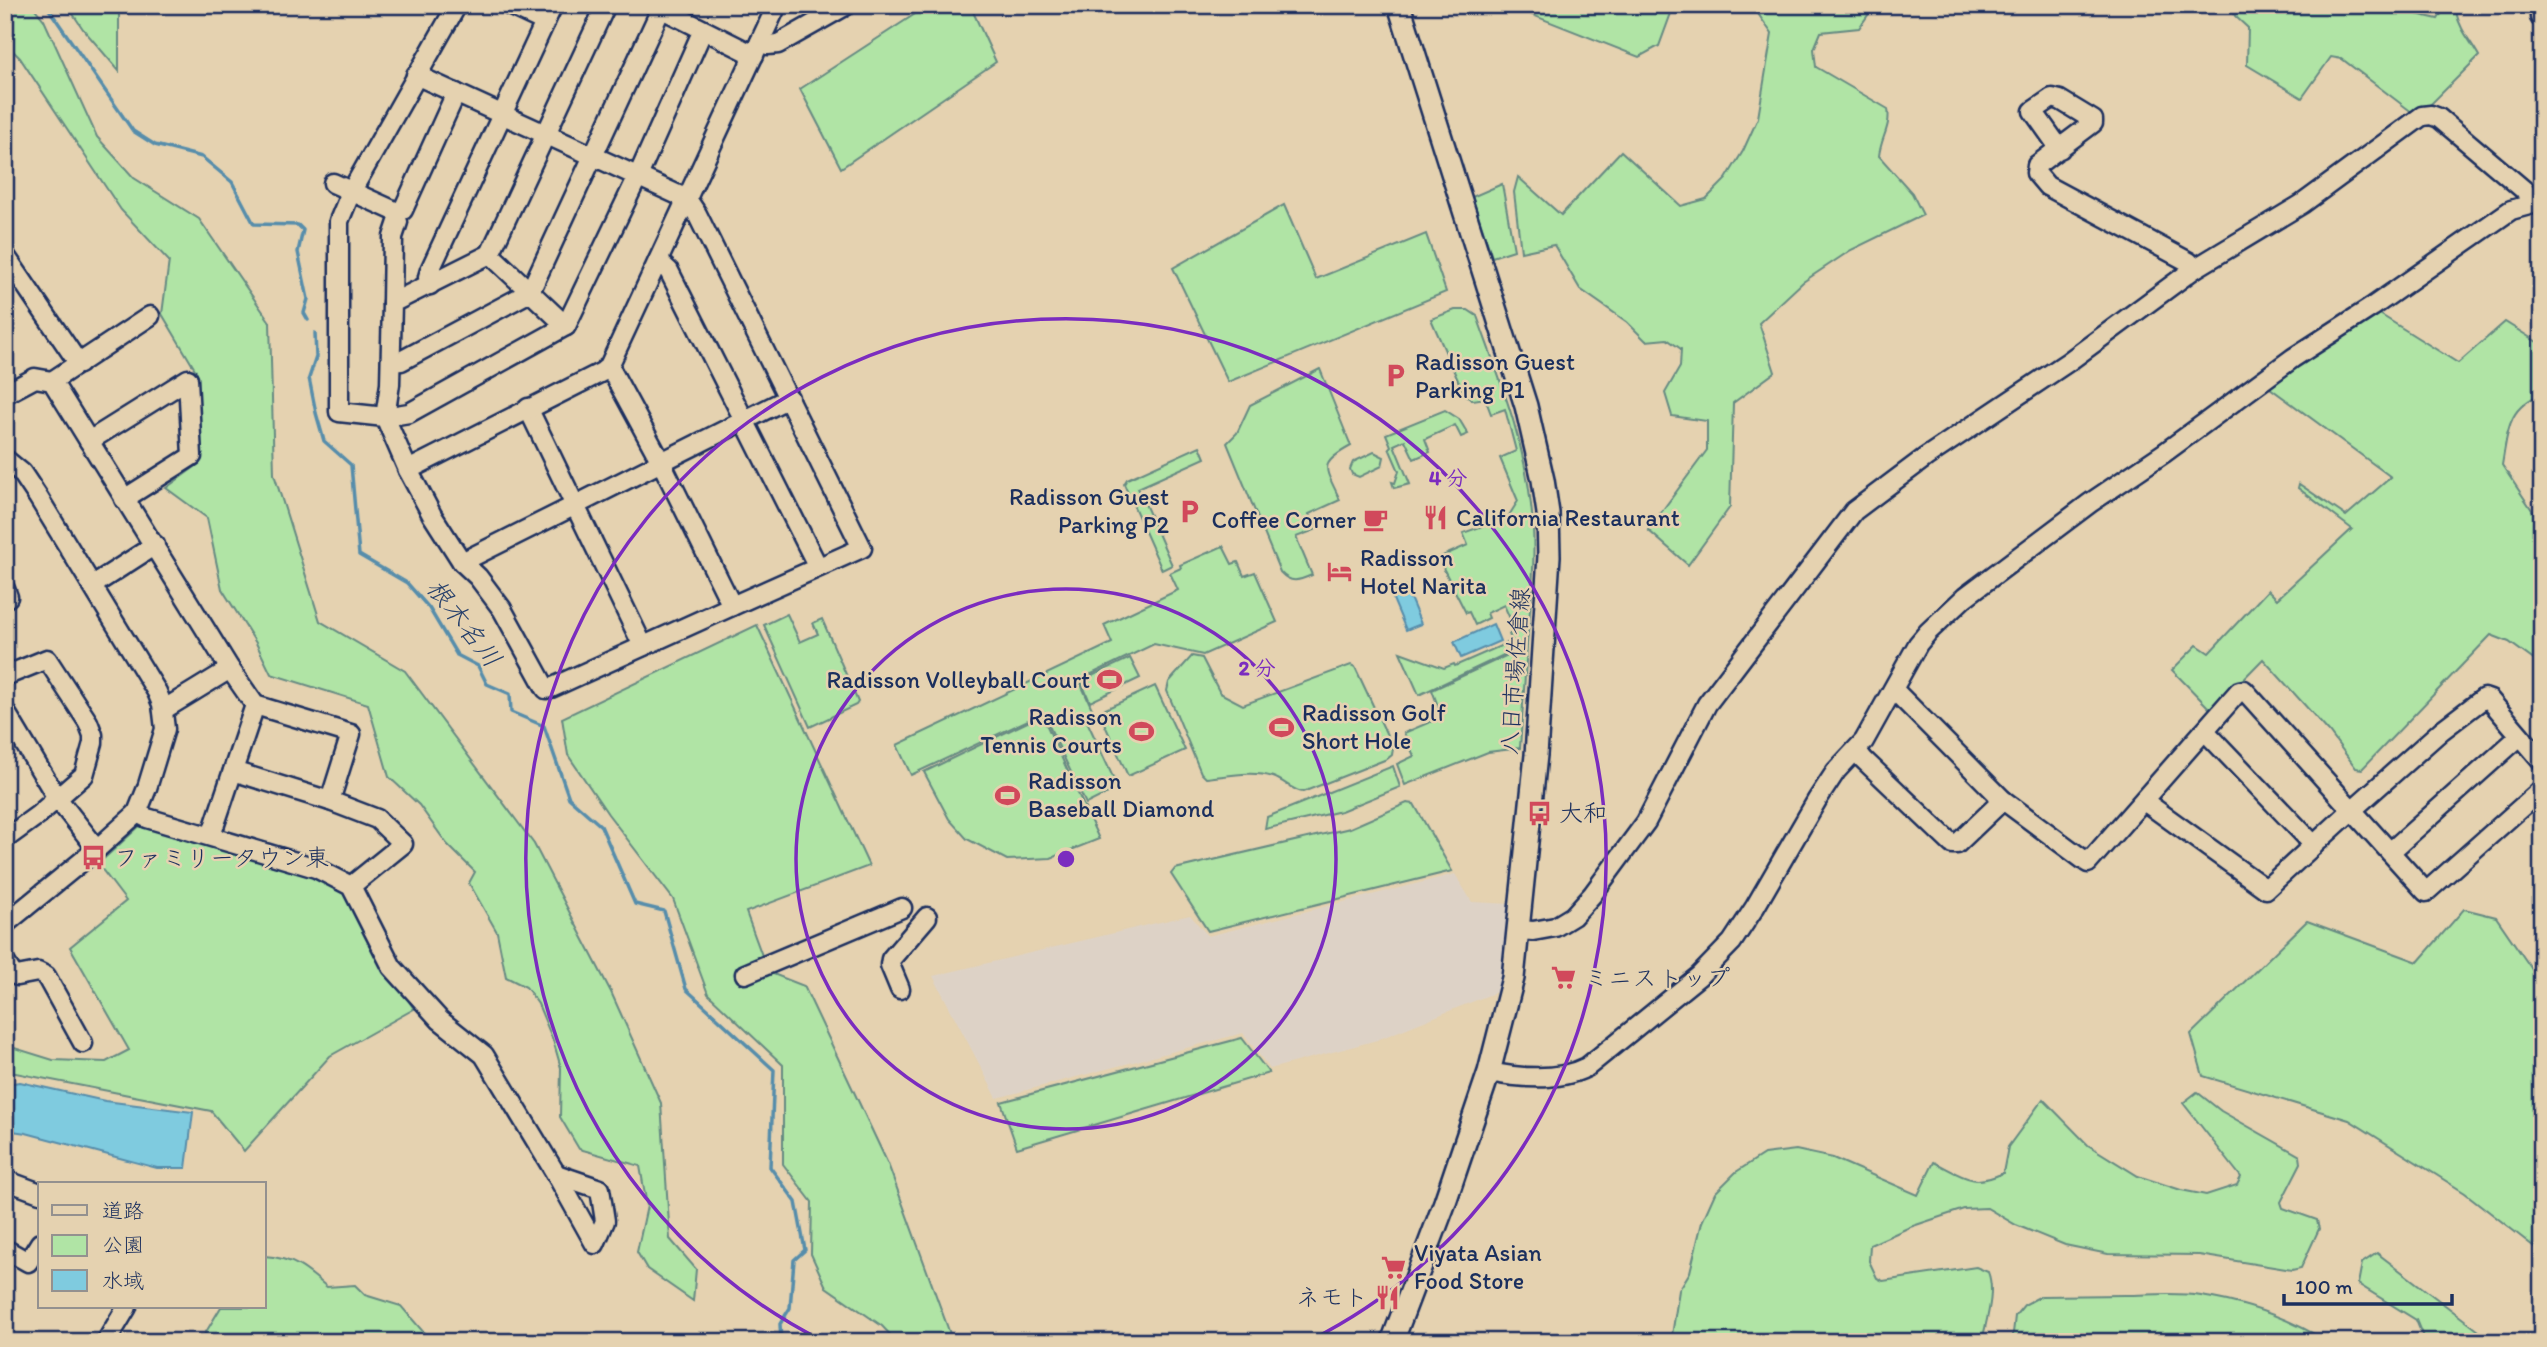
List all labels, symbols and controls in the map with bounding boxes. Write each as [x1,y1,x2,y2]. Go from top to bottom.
place label: Radisson Guest Parking P1 [1415,347,1575,404]
parking icon: Radisson Guest Parking P1 [1381,362,1409,390]
text: 4 分 [1429,465,1467,490]
place label: Radisson Guest Parking P2 [1009,482,1169,539]
parking icon: Radisson Guest Parking P2 [1175,497,1203,525]
place label: California Restaurant [1456,503,1680,532]
restaurant icon: California Restaurant [1422,504,1450,532]
place label: Coffee Corner [1211,505,1356,534]
cafe icon: Coffee Corner [1362,506,1390,534]
place label: Radisson Hotel Narita [1360,543,1487,600]
hotel icon: Radisson Hotel Narita [1326,558,1354,586]
water label: 根木名川 [419,572,509,674]
street label: 八日市場佐倉線 [1494,586,1535,756]
text: 2 分 [1239,655,1275,680]
place label: Radisson Volleyball Court [826,665,1090,694]
sports icon: Radisson Volleyball Court [1096,666,1124,694]
place label: Radisson Golf Short Hole [1302,698,1447,755]
place label: Radisson Tennis Courts [981,702,1122,759]
sports icon: Radisson Golf Short Hole [1268,713,1296,741]
sports icon: Radisson Tennis Courts [1128,717,1156,745]
place label: Radisson Baseball Diamond [1028,766,1214,823]
sports icon: Radisson Baseball Diamond [994,781,1022,809]
place label: 大和 [1559,798,1607,827]
bus stop icon: 大和 [1525,799,1553,827]
place label: ファミリータウン東 [114,843,330,872]
bus stop icon: ファミリータウン東 [80,844,108,872]
centre of rings [1054,847,1078,871]
place label: ミニストップ [1584,963,1730,992]
supermarket icon: ミニストップ [1550,964,1578,992]
legend [38,1182,266,1308]
text: 道路 [102,1198,144,1223]
text: 公園 [102,1232,144,1257]
place label: Viyata Asian Food Store [1414,1238,1542,1295]
supermarket icon: Viyata Asian Food Store [1380,1253,1408,1281]
scale bar [2284,1263,2452,1307]
text: 水域 [102,1268,144,1293]
text: 100 m [2295,1274,2353,1299]
place label: ネモト [1296,1282,1368,1311]
restaurant icon: ネモト [1374,1283,1402,1311]

